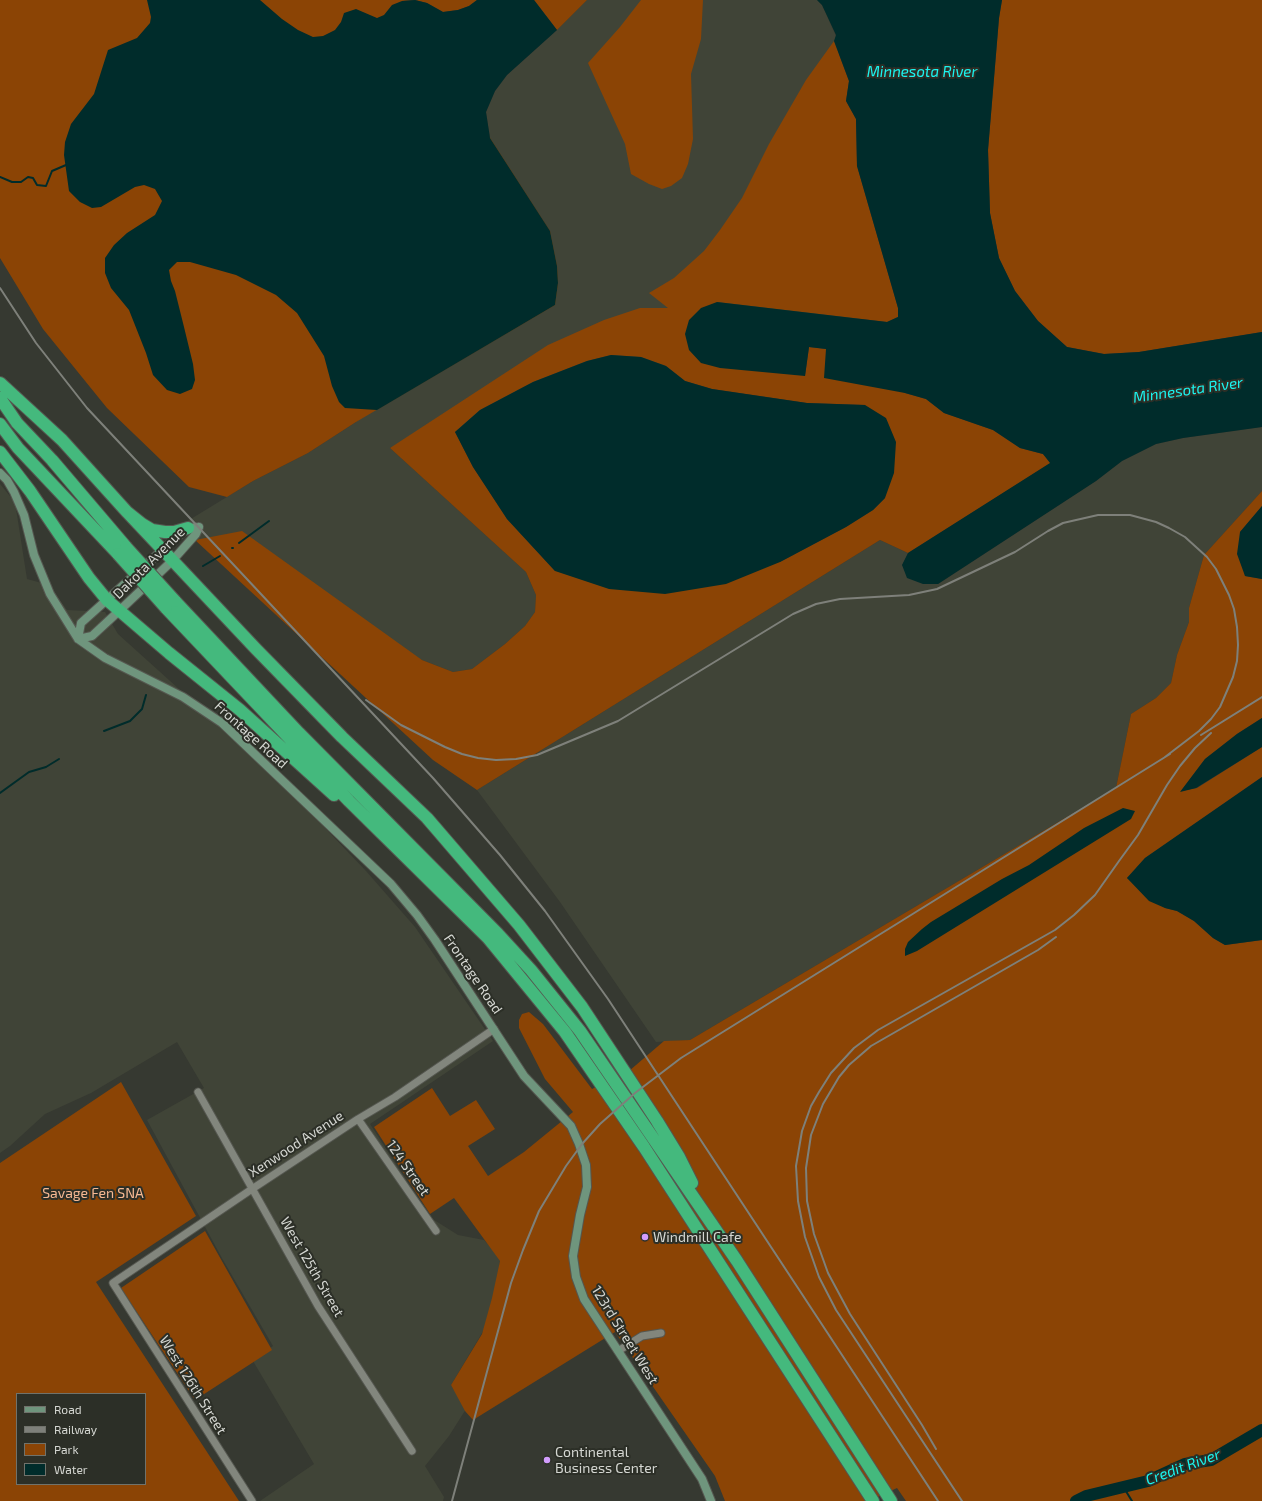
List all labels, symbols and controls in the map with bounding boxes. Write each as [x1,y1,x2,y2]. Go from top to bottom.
water label: Minnesota River [867,63,977,81]
water label: Minnesota River [1132,373,1244,407]
street label: Dakota Avenue [110,524,188,602]
street label: Frontage Road [211,698,291,772]
street label: Frontage Road [440,931,506,1017]
street label: Xenwood Avenue [246,1107,346,1181]
street label: 124 Street [383,1137,433,1199]
park label: Savage Fen SNA [42,1185,144,1201]
street label: West 125th Street [277,1214,347,1320]
place label: Windmill Cafe [653,1229,741,1245]
marker: Windmill Cafe [640,1232,650,1242]
street label: 123rd Street West [588,1283,662,1387]
street label: West 126th Street [156,1333,230,1437]
legend [16,1393,146,1485]
text: Road [54,1402,82,1416]
text: Railway [54,1422,97,1436]
text: Park [54,1442,79,1456]
place label: Continental Business Center [555,1444,657,1476]
water label: Credit River [1143,1445,1223,1489]
marker: Continental Business Center [542,1455,552,1465]
text: Water [54,1462,88,1476]

